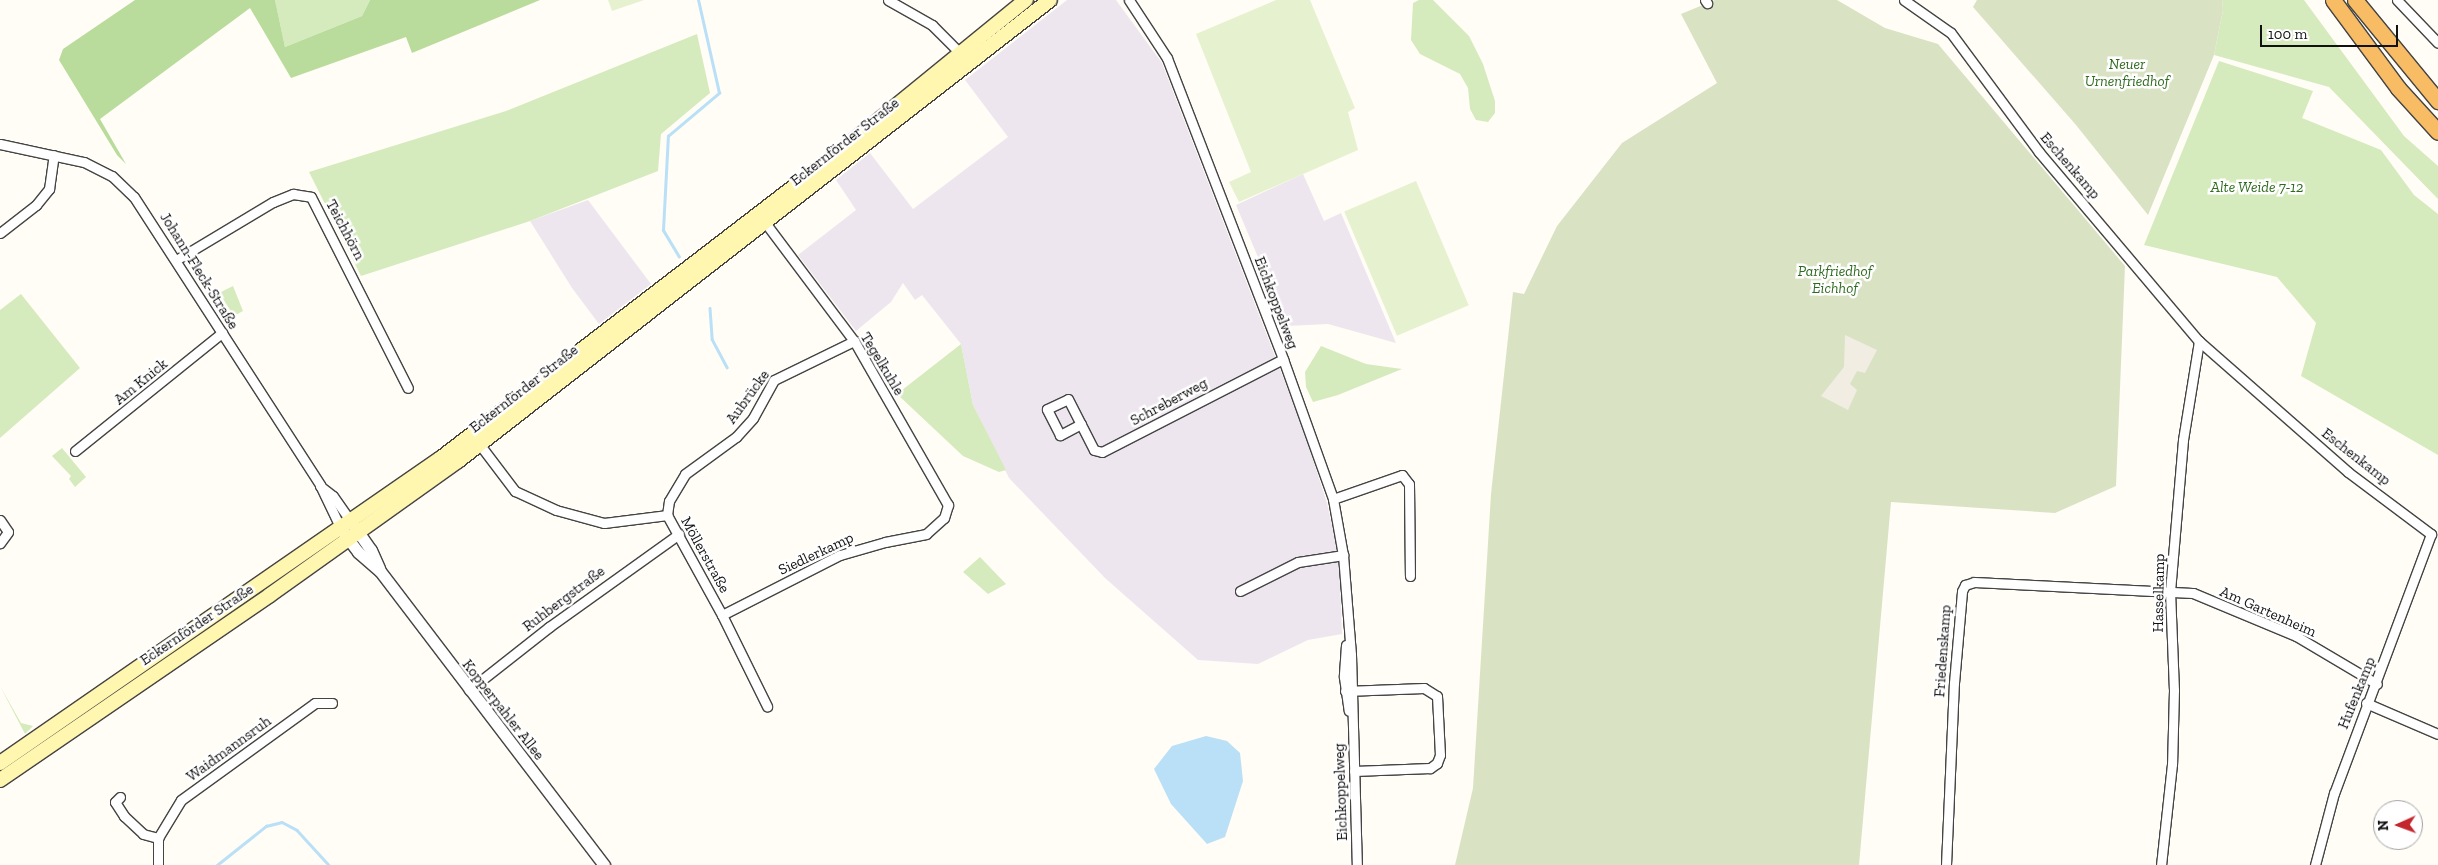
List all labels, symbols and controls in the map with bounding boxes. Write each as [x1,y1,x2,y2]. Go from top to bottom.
scale bar [2263,15,2400,47]
text: 100 m [2268,25,2307,43]
park label: Neuer Urnenfriedhof [2085,55,2169,90]
street label: Eckernförder Straße [787,94,903,190]
street label: Eschenkamp [2036,129,2104,203]
park label: Alte Weide 7-12 [2210,179,2304,197]
street label: Teichhörn [322,197,368,263]
street label: Johann-Fleck-Straße [156,209,242,333]
street label: Eichkoppelweg [1250,254,1302,352]
park label: Parkfriedhof Eichhof [1798,262,1872,297]
street label: Tegelkuhle [856,329,908,399]
street label: Eckernförder Straße [466,341,582,437]
street label: Am Knick [111,355,171,409]
street label: Aubrücke [722,367,774,427]
street label: Schreberweg [1127,374,1211,430]
street label: Eschenkamp [2318,424,2394,490]
street label: Möllerstraße [677,514,733,596]
street label: Siedlerkamp [776,529,856,579]
street label: Hasselkamp [2149,553,2169,633]
street label: Ruhbergstraße [519,562,609,636]
street label: Eckernförder Straße [137,580,257,670]
street label: Am Gartenheim [2217,583,2319,641]
street label: Friedenskamp [1931,604,1955,698]
street label: Hufenkamp [2334,654,2380,732]
street label: Kopperpahler Allee [458,656,548,764]
street label: Waidmannsruh [183,712,275,786]
street label: Eichkoppelweg [1330,743,1352,841]
north arrow [2373,800,2423,850]
text: N [2375,820,2392,831]

